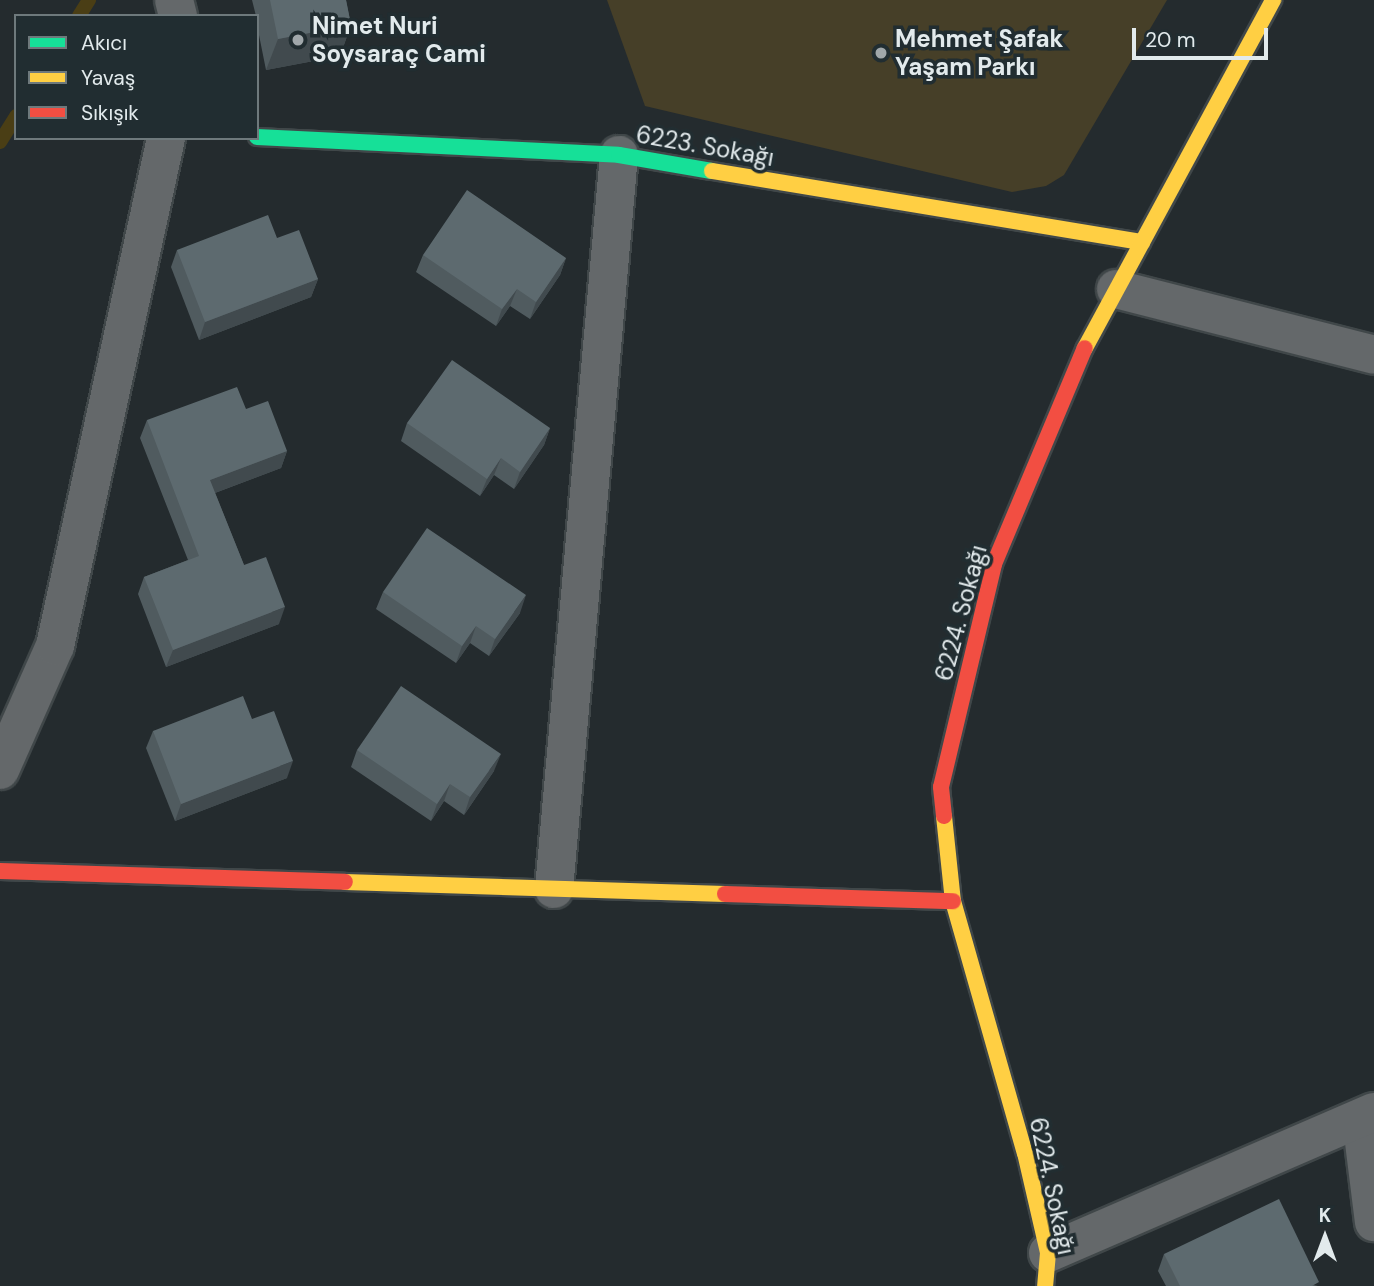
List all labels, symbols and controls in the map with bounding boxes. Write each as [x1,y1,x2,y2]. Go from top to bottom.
place label: Nimet Nuri Soysaraç Cami [312,12,486,68]
legend [14,14,259,140]
scale bar [1136,14,1272,58]
place label: Mehmet Şafak Yaşam Parkı [895,25,1063,81]
text: 20 m [1145,26,1196,54]
text: Akıcı [81,29,127,57]
marker: Nimet Nuri Soysaraç Cami [290,32,306,48]
marker: Mehmet Şafak Yaşam Parkı [873,45,889,61]
text: Yavaş [81,64,135,92]
text: Sıkışık [81,99,139,127]
street label: 6223. Sokağı [634,120,776,172]
street label: 6224. Sokağı [929,542,993,684]
street label: 6224. Sokağı [1023,1115,1081,1257]
north arrow [1290,1202,1360,1272]
text: K [1319,1203,1331,1228]

